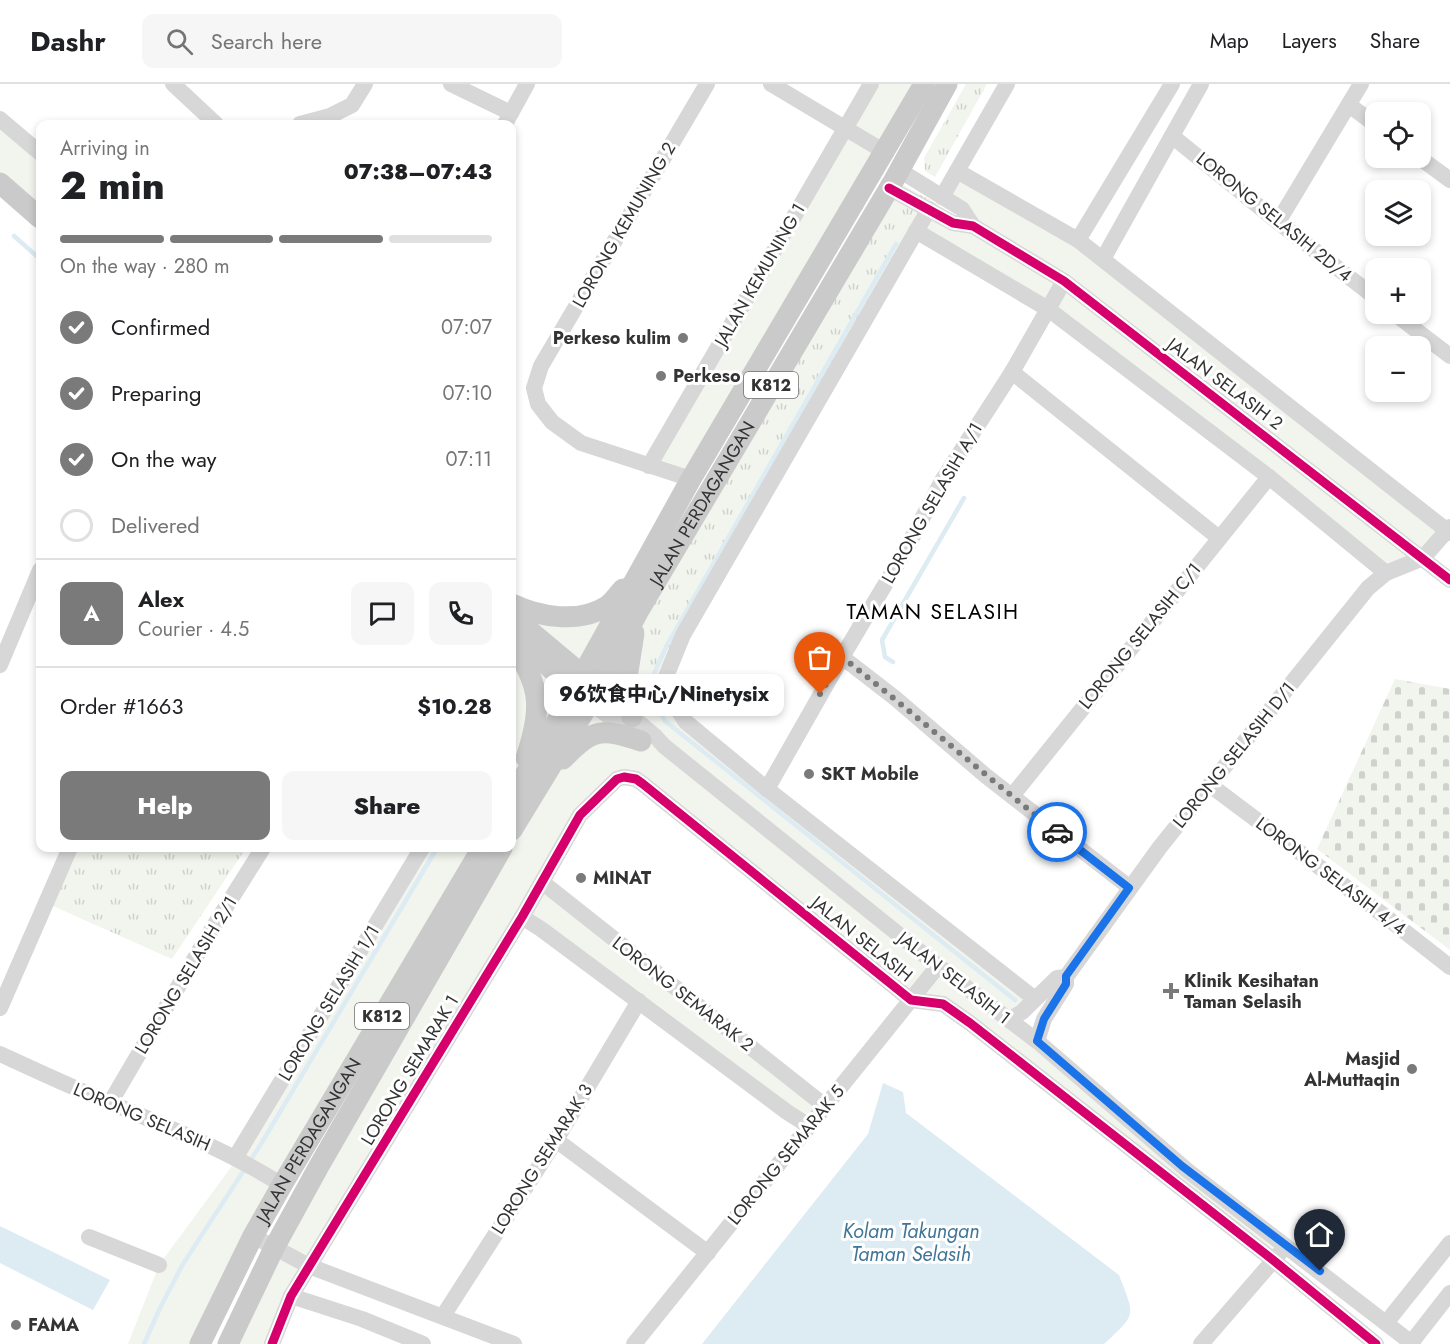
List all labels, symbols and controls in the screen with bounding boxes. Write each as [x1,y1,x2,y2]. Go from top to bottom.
search box [142,14,562,68]
text: Dashr [30,21,106,62]
icon: search [163,25,196,58]
text: Search here [211,25,322,57]
text: Map [1210,26,1249,56]
text: Layers [1282,26,1337,56]
text: Share [1370,26,1420,56]
map controls [1365,102,1431,402]
button: locate [1365,102,1431,168]
text: Arriving in [60,134,150,163]
street label: LORONG KEMUNING 2 [566,137,682,313]
street label: LORONG SELASIH 2D/4 [1190,146,1358,288]
text: 07:38–07:43 [344,155,492,187]
text: 2 min [60,157,165,214]
button: layers [1365,180,1431,246]
street label: JALAN KEMUNING 1 [707,198,812,353]
text: On the way · 280 m [60,252,230,281]
button: + [1365,258,1431,324]
icon: check [60,311,93,344]
text: Confirmed [111,311,210,343]
text: 07:07 [441,313,492,342]
place label: Perkeso kulim [553,325,671,351]
marker: Perkeso kulim [676,331,690,345]
street label: JALAN SELASIH 2 [1160,331,1288,436]
button: − [1365,336,1431,402]
place label: Perkeso [673,363,741,389]
marker: Perkeso [654,369,668,383]
road number: K812 [744,372,798,398]
icon: check [60,377,93,410]
text: Preparing [111,377,202,409]
text: 07:10 [443,379,492,408]
street label: JALAN PERDAGANGAN [642,416,761,593]
street label: LORONG SELASIH A/1 [875,418,989,588]
icon: check [60,443,93,476]
text: On the way [111,443,216,475]
text: 07:11 [446,445,492,474]
text: Delivered [111,509,200,541]
street label: LORONG SELASIH C/1 [1073,557,1207,715]
button: chat [351,582,414,645]
button: phone [429,582,492,645]
text: Alex [138,583,184,615]
text: A [83,597,100,629]
district label: TAMAN SELASIH [846,597,1020,627]
text: Courier · 4.5 [138,615,249,644]
pin [794,632,845,694]
icon: bag [803,641,836,674]
callout: 96饮食中心/Ninetysix [544,673,784,715]
street label: LORONG SELASIH D/1 [1167,676,1301,834]
text: 96饮食中心/Ninetysix [559,680,769,709]
text: Order #1663 [60,690,184,722]
text: $10.28 [417,690,492,722]
place label: SKT Mobile [821,761,919,787]
marker: SKT Mobile [802,767,816,781]
button: Help [60,771,270,840]
button: Share [282,771,492,840]
courier [1027,802,1087,862]
street label: LORONG SELASIH 4/4 [1250,811,1412,941]
icon: car [1041,816,1074,849]
place label: MINAT [593,865,652,891]
marker: MINAT [574,871,588,885]
street label: JALAN SELASIH [804,889,918,988]
street label: LORONG SELASIH 2/1 [129,891,243,1059]
street label: LORONG SELASIH 1/1 [272,920,386,1086]
street label: JALAN SELASIH 1 [890,924,1016,1030]
street label: LORONG SEMARAK 2 [607,930,759,1058]
place label: Klinik Kesihatan Taman Selasih [1184,968,1319,1015]
marker: Klinik Kesihatan Taman Selasih [1162,982,1180,1000]
street label: LORONG SEMARAK 1 [355,990,465,1150]
road number: K812 [355,1003,409,1029]
place label: Masjid Al-Muttaqin [1303,1046,1400,1093]
street label: JALAN PERDAGANGAN [249,1053,368,1229]
marker: Masjid Al-Muttaqin [1405,1062,1419,1076]
street label: LORONG SELASIH [69,1076,215,1158]
street label: LORONG SEMARAK 3 [485,1079,599,1239]
street label: LORONG SEMARAK 5 [721,1079,851,1231]
pin [1294,1209,1345,1271]
water label: Kolam Takungan Taman Selasih [843,1217,979,1269]
icon: home [1303,1218,1336,1251]
place label: FAMA [28,1312,80,1338]
marker: FAMA [9,1318,23,1332]

